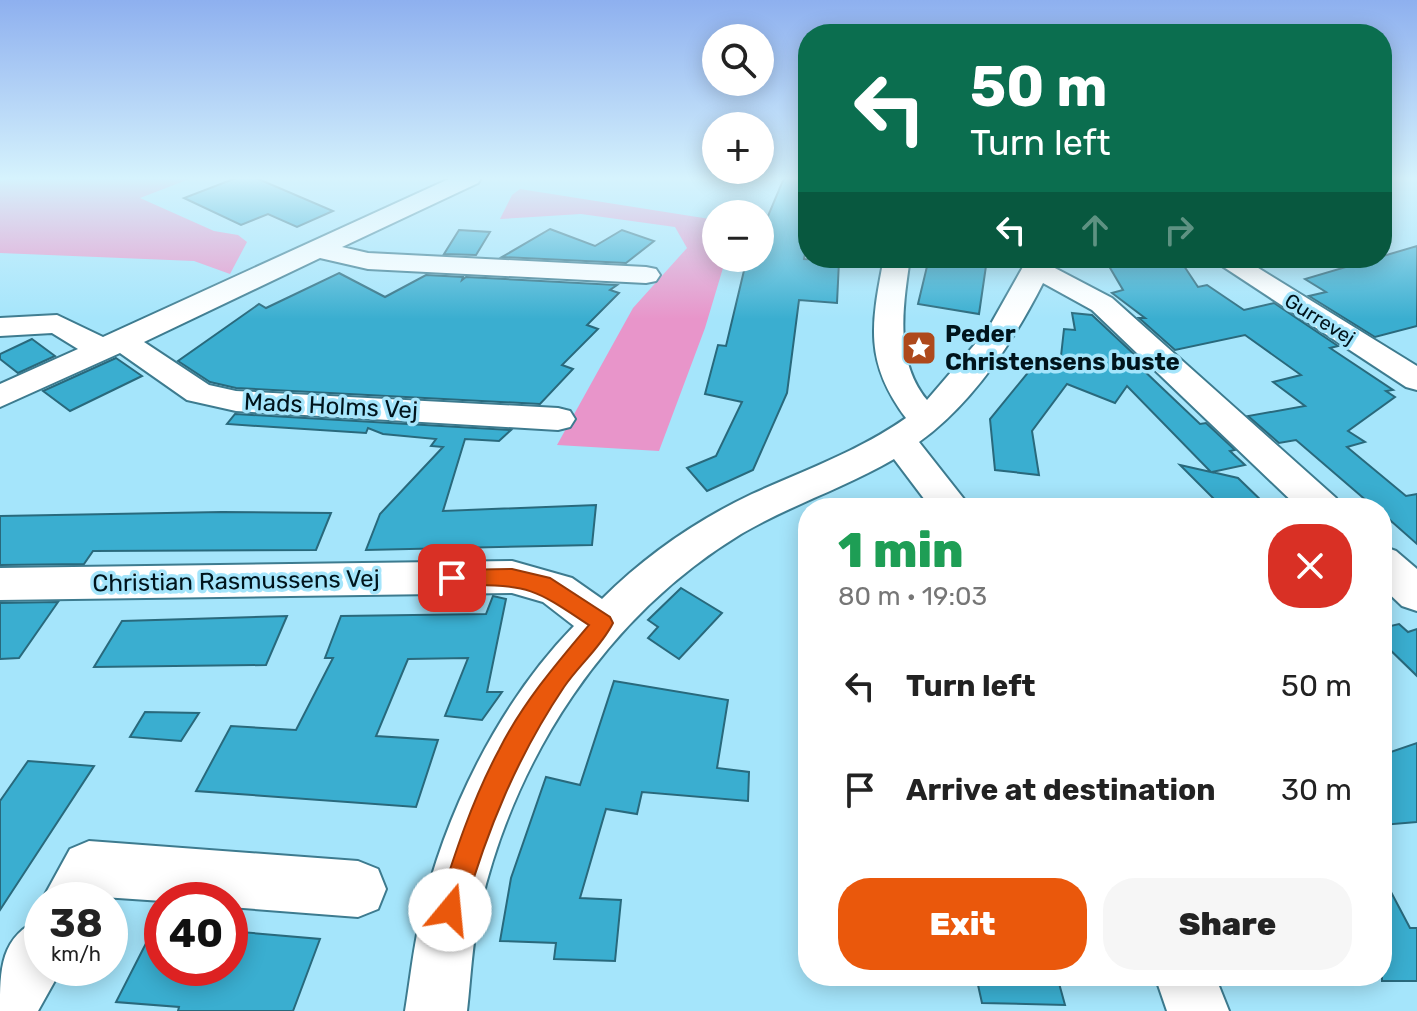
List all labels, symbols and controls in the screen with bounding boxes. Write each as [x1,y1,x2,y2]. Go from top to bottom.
map controls [702,24,774,272]
button: search [702,24,774,96]
text: 50 m [970,54,1107,120]
icon: left [838,56,942,160]
button: + [702,112,774,184]
text: Turn left [970,121,1111,164]
button: − [702,200,774,272]
icon: left [989,208,1033,252]
icon: ahead [1073,208,1117,252]
icon: right [1157,208,1201,252]
street label: Gurrevej [1280,288,1360,350]
place label: Peder Christensens buste [945,320,1180,376]
place icon: Peder Christensens buste [900,329,938,367]
street label: Mads Holms Vej [243,387,419,425]
text: 1 min [838,522,964,579]
button: close [1268,524,1352,608]
pin [418,544,486,612]
icon: arrive [430,556,474,600]
street label: Christian Rasmussens Vej [92,564,380,598]
text: 80 m · 19:03 [838,581,987,612]
icon: left [838,664,882,708]
text: Turn left [906,668,1036,704]
text: 50 m [1281,668,1352,704]
icon: arrive [838,768,882,812]
text: Arrive at destination [906,772,1216,808]
text: 30 m [1281,772,1352,808]
position arrow [408,868,492,952]
button: Exit [838,878,1087,970]
button: Share [1103,878,1352,970]
speed limit sign: 40 [144,882,248,986]
text: 38 [49,900,103,947]
text: km/h [51,942,101,966]

